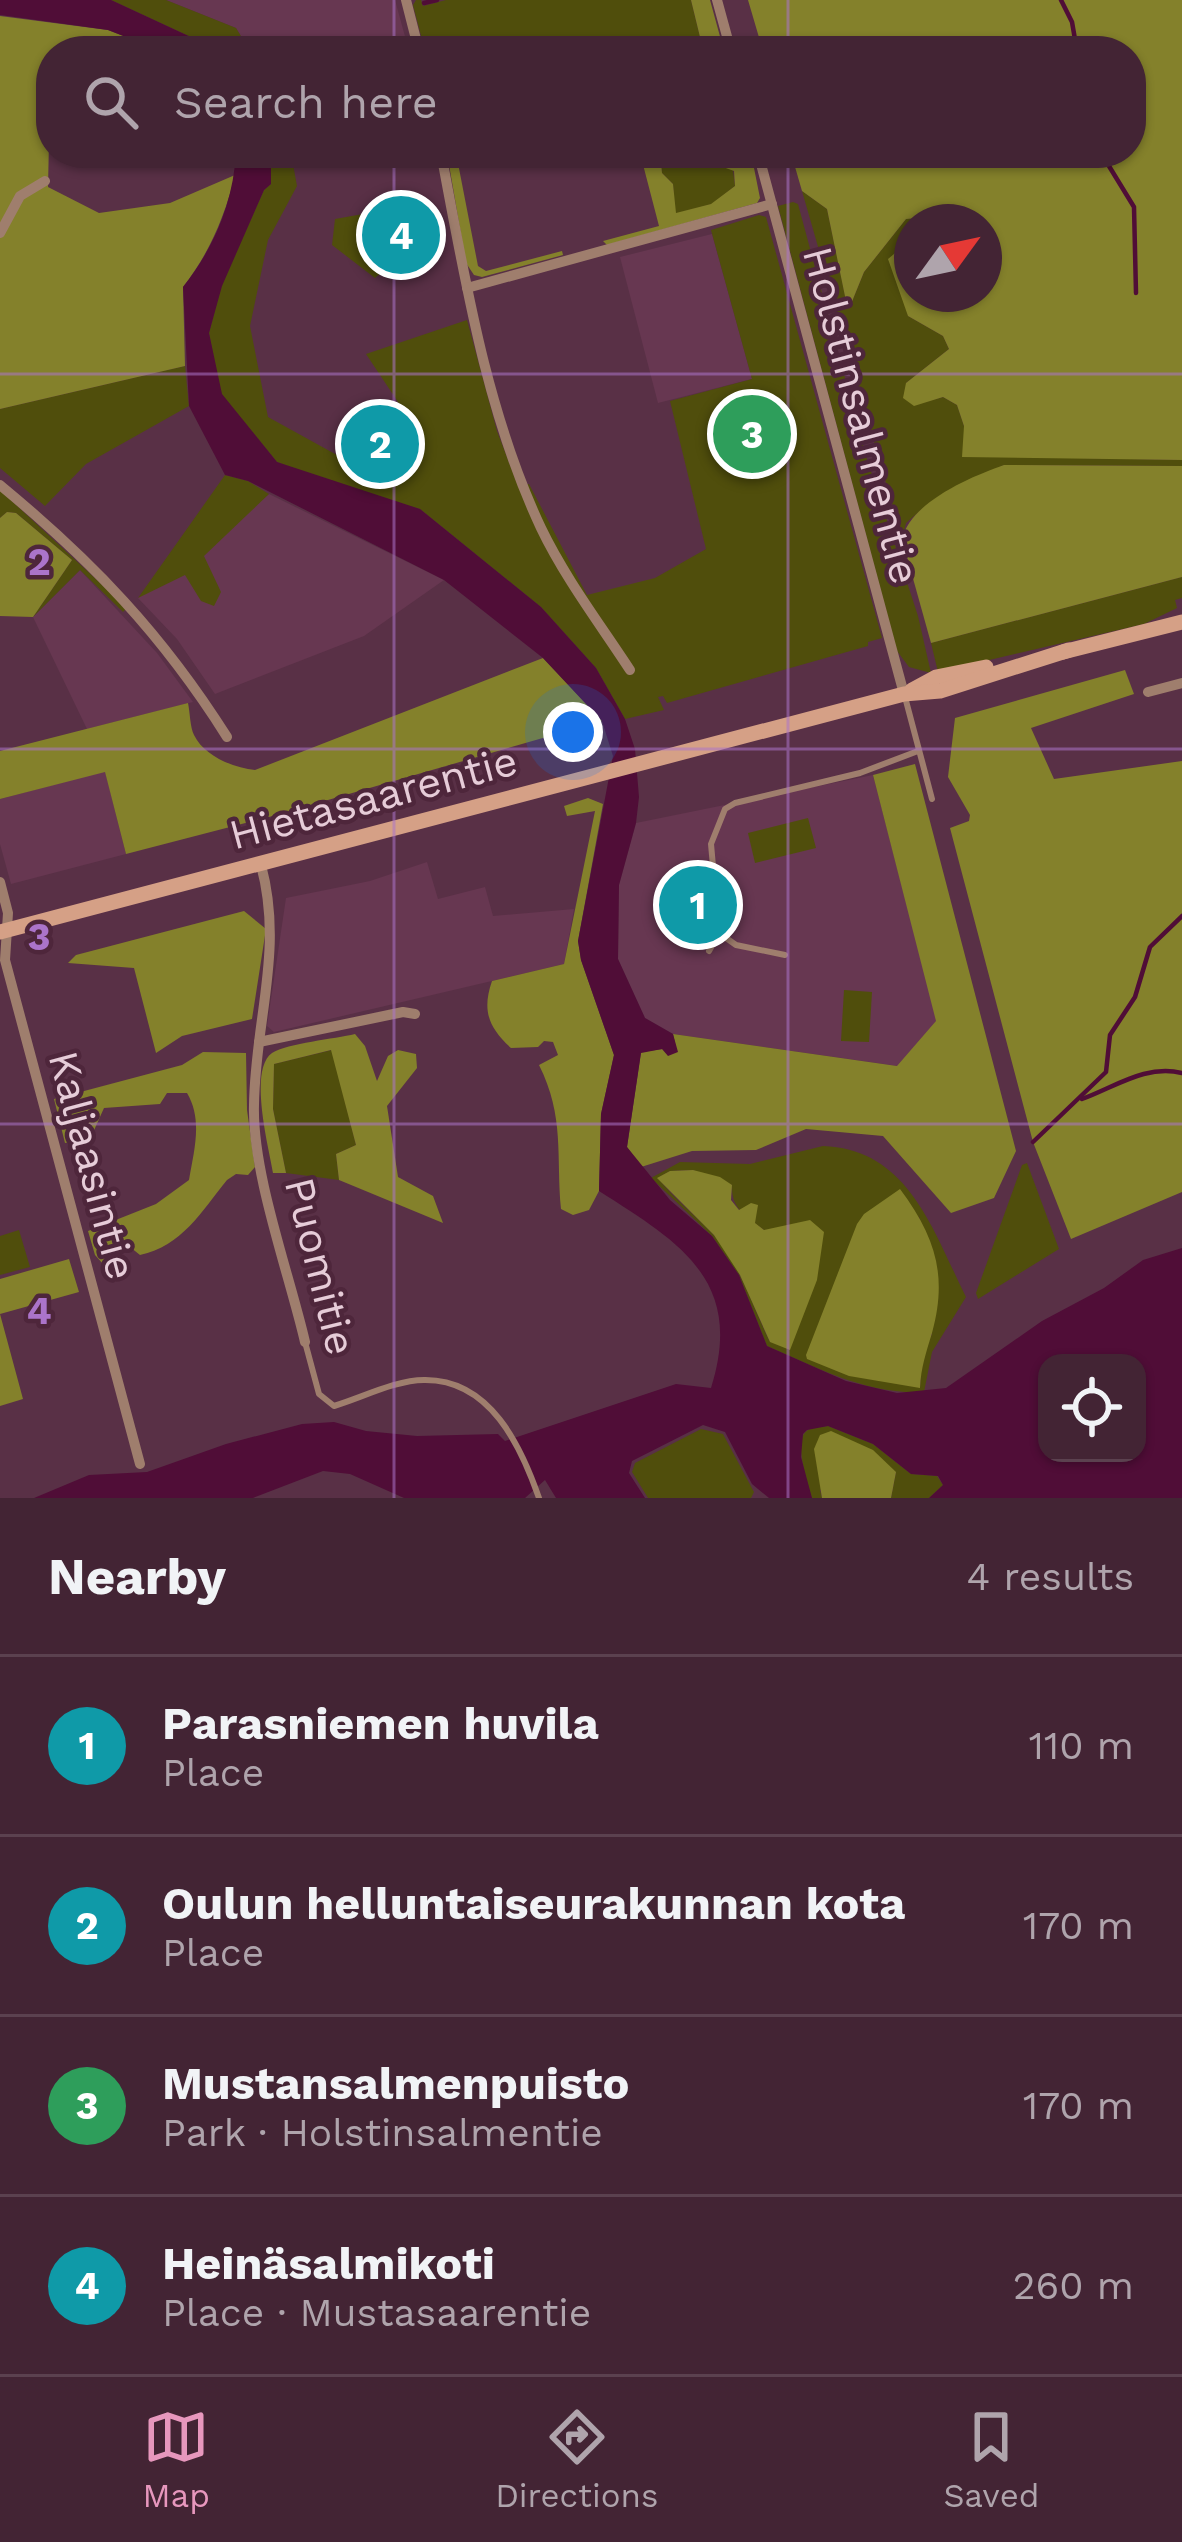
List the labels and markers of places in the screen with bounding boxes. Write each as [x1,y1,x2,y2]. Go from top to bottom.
pin: 4 [362,190,440,280]
pin: 3 [713,389,791,479]
pin: 2 [341,399,419,489]
pin: 1 [659,860,737,950]

